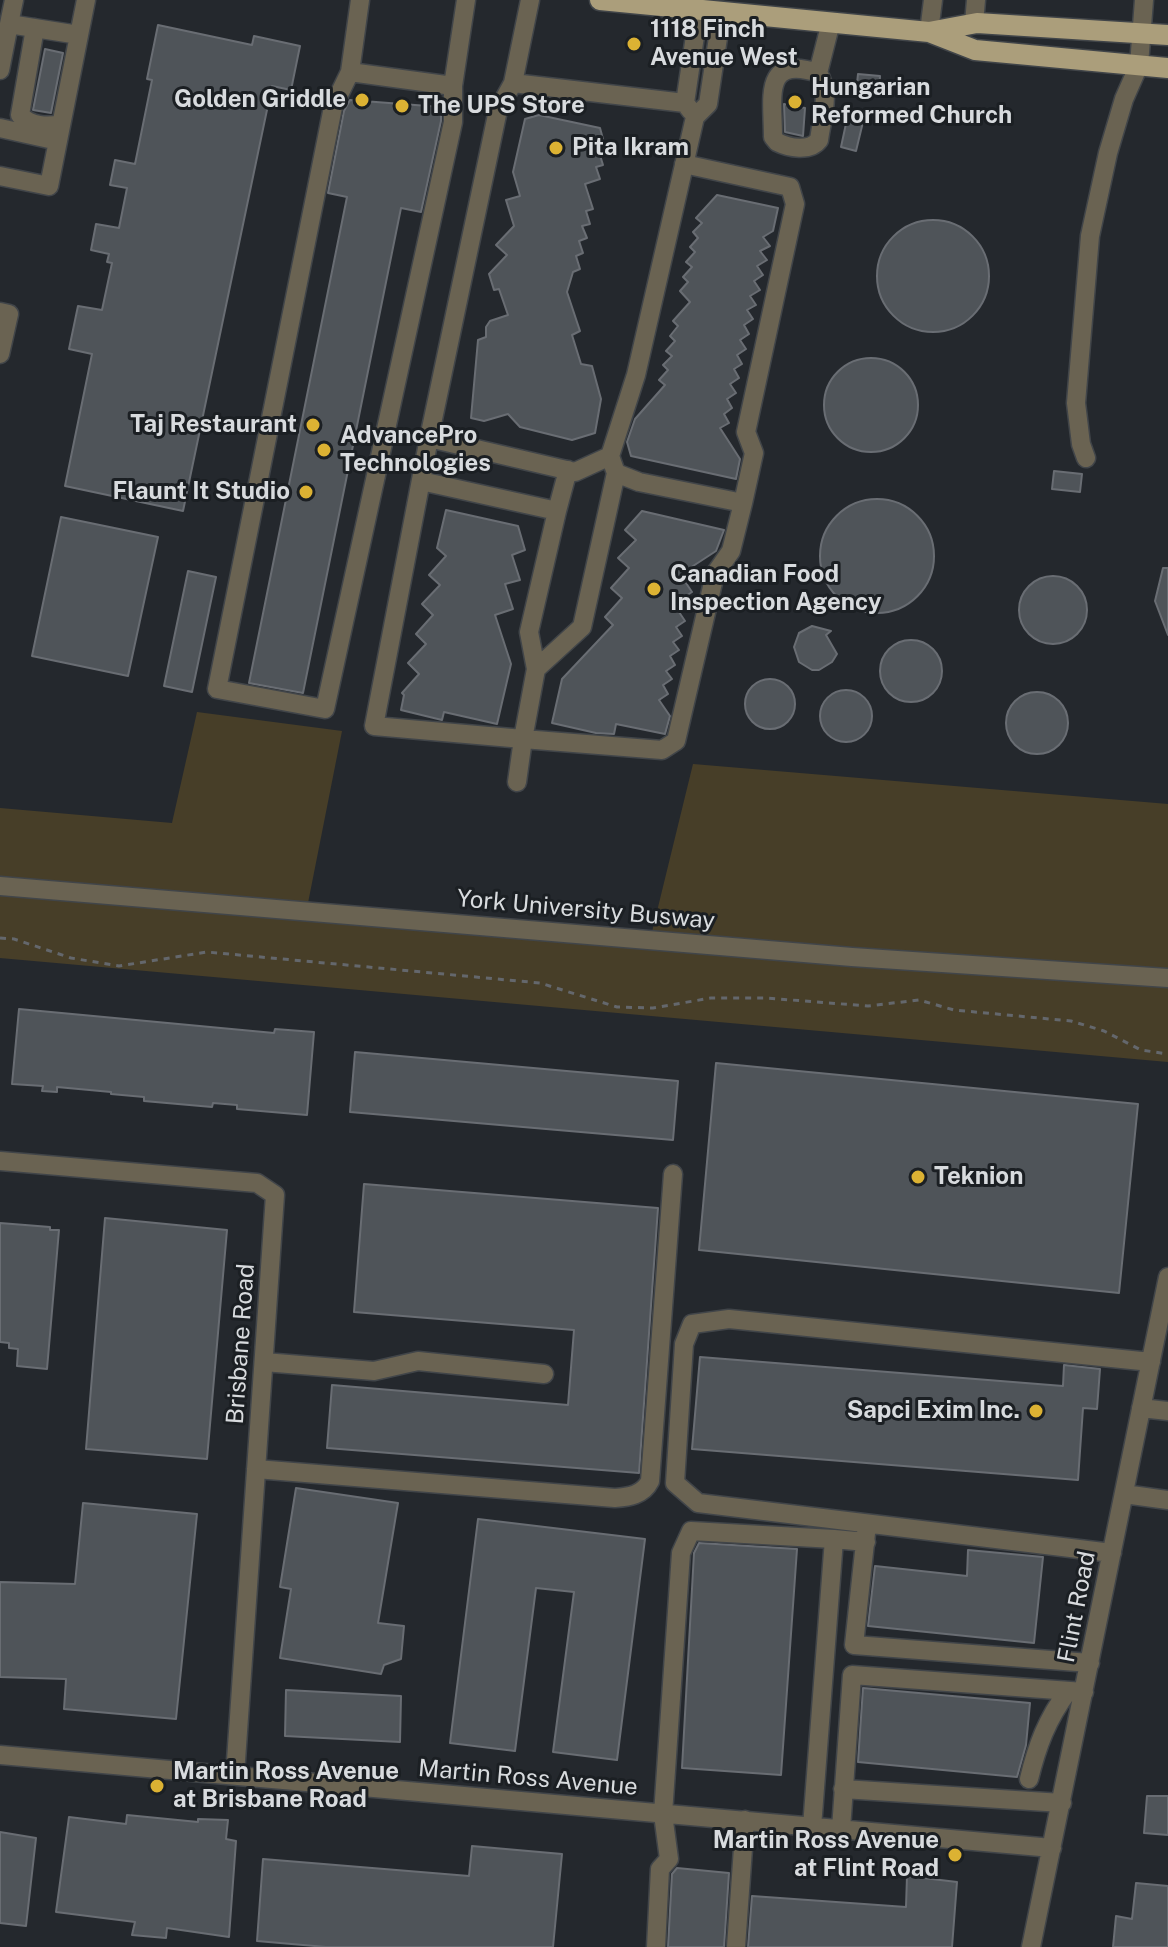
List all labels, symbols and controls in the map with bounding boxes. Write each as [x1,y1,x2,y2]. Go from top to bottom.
place label: 1118 Finch Avenue West [650,16,798,72]
marker: 1118 Finch Avenue West [625,35,643,53]
place label: Hungarian Reformed Church [811,74,1012,130]
place label: Golden Griddle [174,86,346,114]
marker: Golden Griddle [353,91,371,109]
place label: The UPS Store [418,92,585,120]
marker: Hungarian Reformed Church [786,93,804,111]
marker: The UPS Store [393,97,411,115]
place label: Pita Ikram [572,134,689,162]
marker: Pita Ikram [547,139,565,157]
place label: Taj Restaurant [130,411,297,439]
marker: Taj Restaurant [304,416,322,434]
place label: AdvancePro Technologies [340,422,491,478]
marker: AdvancePro Technologies [315,441,333,459]
place label: Flaunt It Studio [112,478,290,506]
marker: Flaunt It Studio [297,483,315,501]
place label: Canadian Food Inspection Agency [670,561,881,617]
marker: Canadian Food Inspection Agency [645,580,663,598]
street label: York University Busway [456,884,716,936]
place label: Teknion [934,1163,1023,1191]
marker: Teknion [909,1168,927,1186]
street label: Brisbane Road [221,1263,261,1425]
place label: Sapci Exim Inc. [847,1397,1020,1425]
marker: Sapci Exim Inc. [1027,1402,1045,1420]
street label: Flint Road [1052,1549,1102,1665]
street label: Martin Ross Avenue [417,1754,639,1802]
place label: Martin Ross Avenue at Brisbane Road [173,1758,399,1814]
marker: Martin Ross Avenue at Brisbane Road [148,1777,166,1795]
place label: Martin Ross Avenue at Flint Road [713,1827,939,1883]
marker: Martin Ross Avenue at Flint Road [946,1846,964,1864]

